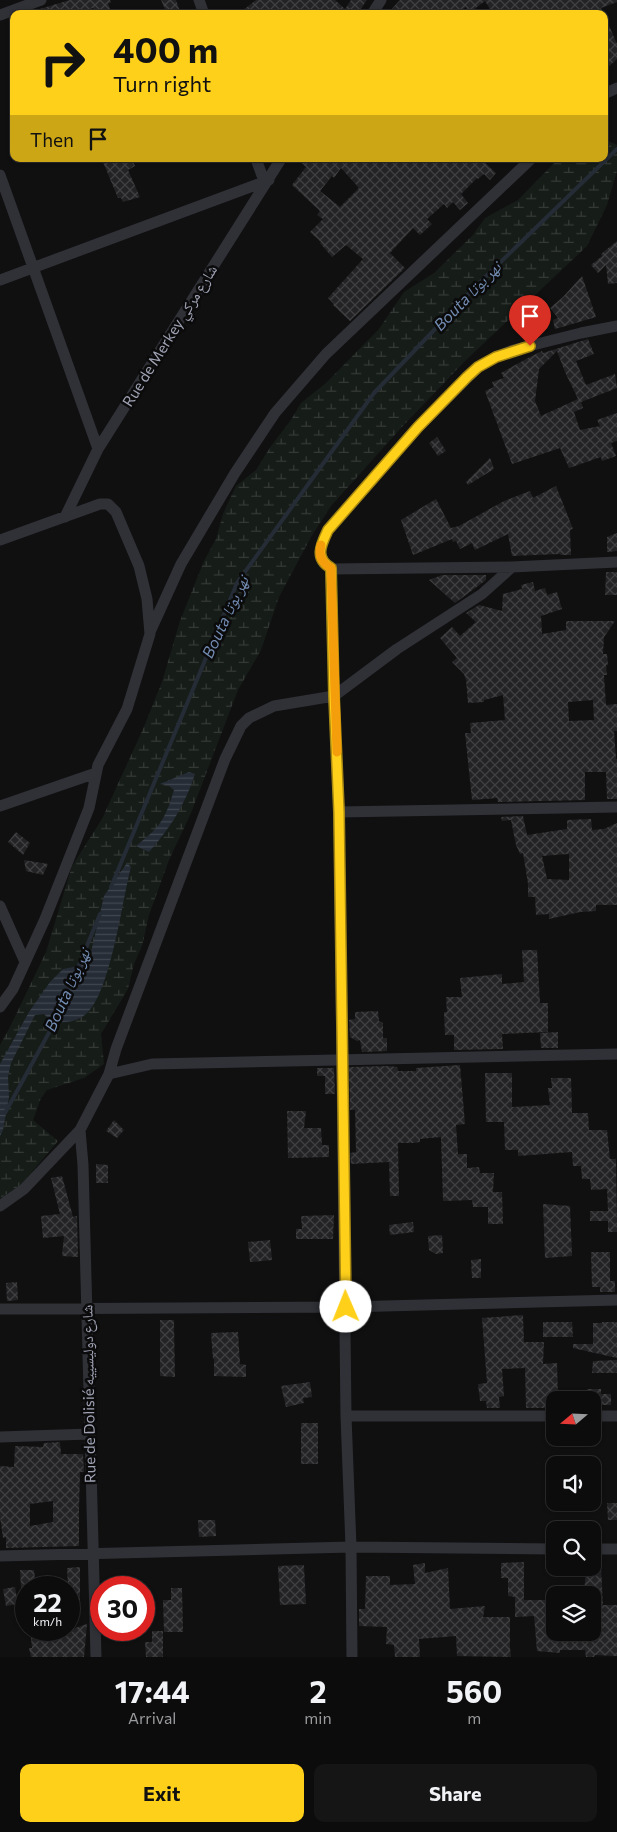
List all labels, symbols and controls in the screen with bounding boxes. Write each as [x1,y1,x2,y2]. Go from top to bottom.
text: 400 m [113,27,218,70]
icon: right [30,30,95,95]
text: Turn right [113,70,211,97]
icon: arrive [84,125,112,153]
text: Then [30,128,74,151]
water label: Bouta نهر بوتا [429,255,507,335]
street label: Rue de Merkey شارع مركي [118,261,223,412]
pin [509,295,551,346]
icon: arrive [516,302,544,330]
water label: Bouta نهر بوتا [197,570,254,661]
water label: Bouta نهر بوتا [40,943,95,1034]
position arrow [319,1280,371,1332]
street label: Rue de Dolisié شارع دوليسييه [77,1304,101,1483]
north arrow [546,1391,601,1446]
map controls [546,1391,601,1641]
button: sound [546,1456,601,1511]
button: search [546,1521,601,1576]
speed limit sign: 30 [90,1576,155,1641]
button: layers [546,1586,601,1641]
text: 22 [33,1587,62,1617]
text: km/h [33,1614,62,1628]
text: 17:44 [115,1672,190,1709]
text: 2 [309,1672,326,1709]
text: 560 [446,1672,502,1709]
text: Arrival [128,1708,176,1727]
text: min [304,1708,332,1727]
text: m [467,1708,481,1727]
button: Exit [20,1764,304,1822]
button: Share [314,1764,597,1822]

